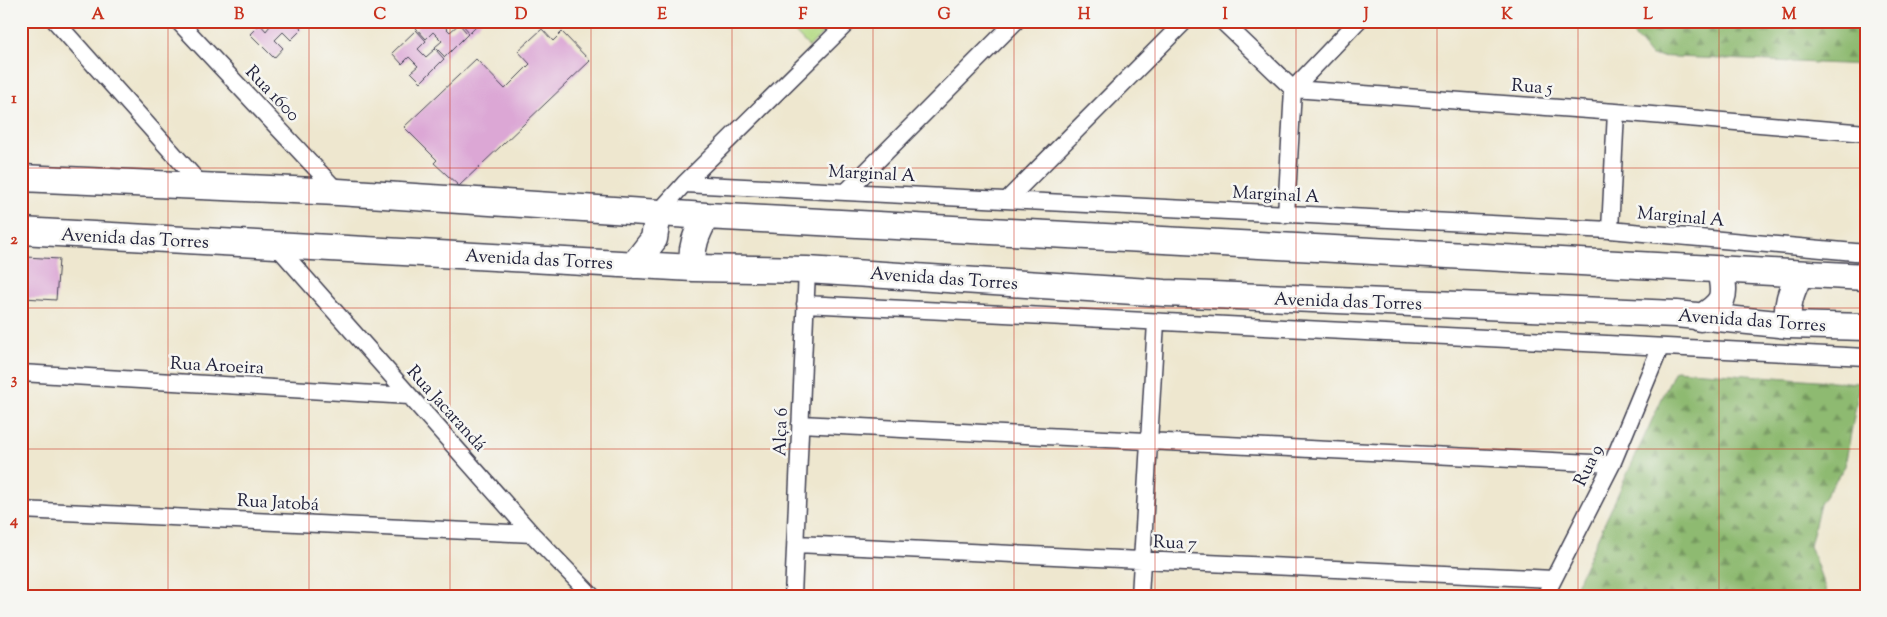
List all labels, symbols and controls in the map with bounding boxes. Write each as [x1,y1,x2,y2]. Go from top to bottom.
text: A [92,4,105,27]
text: B [234,4,244,27]
text: C [374,4,387,27]
text: D [515,4,528,27]
text: E [657,4,667,27]
text: F [799,4,808,27]
text: G [937,4,951,27]
text: H [1078,4,1091,27]
text: I [1222,4,1228,27]
text: J [1362,4,1369,27]
text: K [1501,4,1513,27]
text: L [1643,4,1653,27]
text: M [1782,4,1797,27]
street label: Rua 1600 [238,61,305,128]
street label: Rua 5 [1510,74,1553,102]
text: 1 [11,88,17,111]
street label: Marginal A [827,160,917,190]
street label: Marginal A [1231,181,1321,211]
street label: Marginal A [1636,201,1726,235]
street label: Avenida das Torres [60,223,210,257]
text: 2 [10,229,18,252]
street label: Avenida das Torres [464,244,614,278]
street label: Avenida das Torres [869,262,1019,298]
street label: Avenida das Torres [1273,287,1422,319]
street label: Avenida das Torres [1677,304,1827,340]
street label: Rua Aroeira [169,352,265,382]
street label: Rua Jacarandá [400,360,491,458]
text: 3 [11,369,18,392]
street label: Alça 6 [768,407,796,457]
street label: Rua 9 [1569,440,1611,491]
street label: Rua Jatobá [236,489,320,519]
text: 4 [9,510,18,533]
street label: Rua 7 [1153,530,1197,558]

